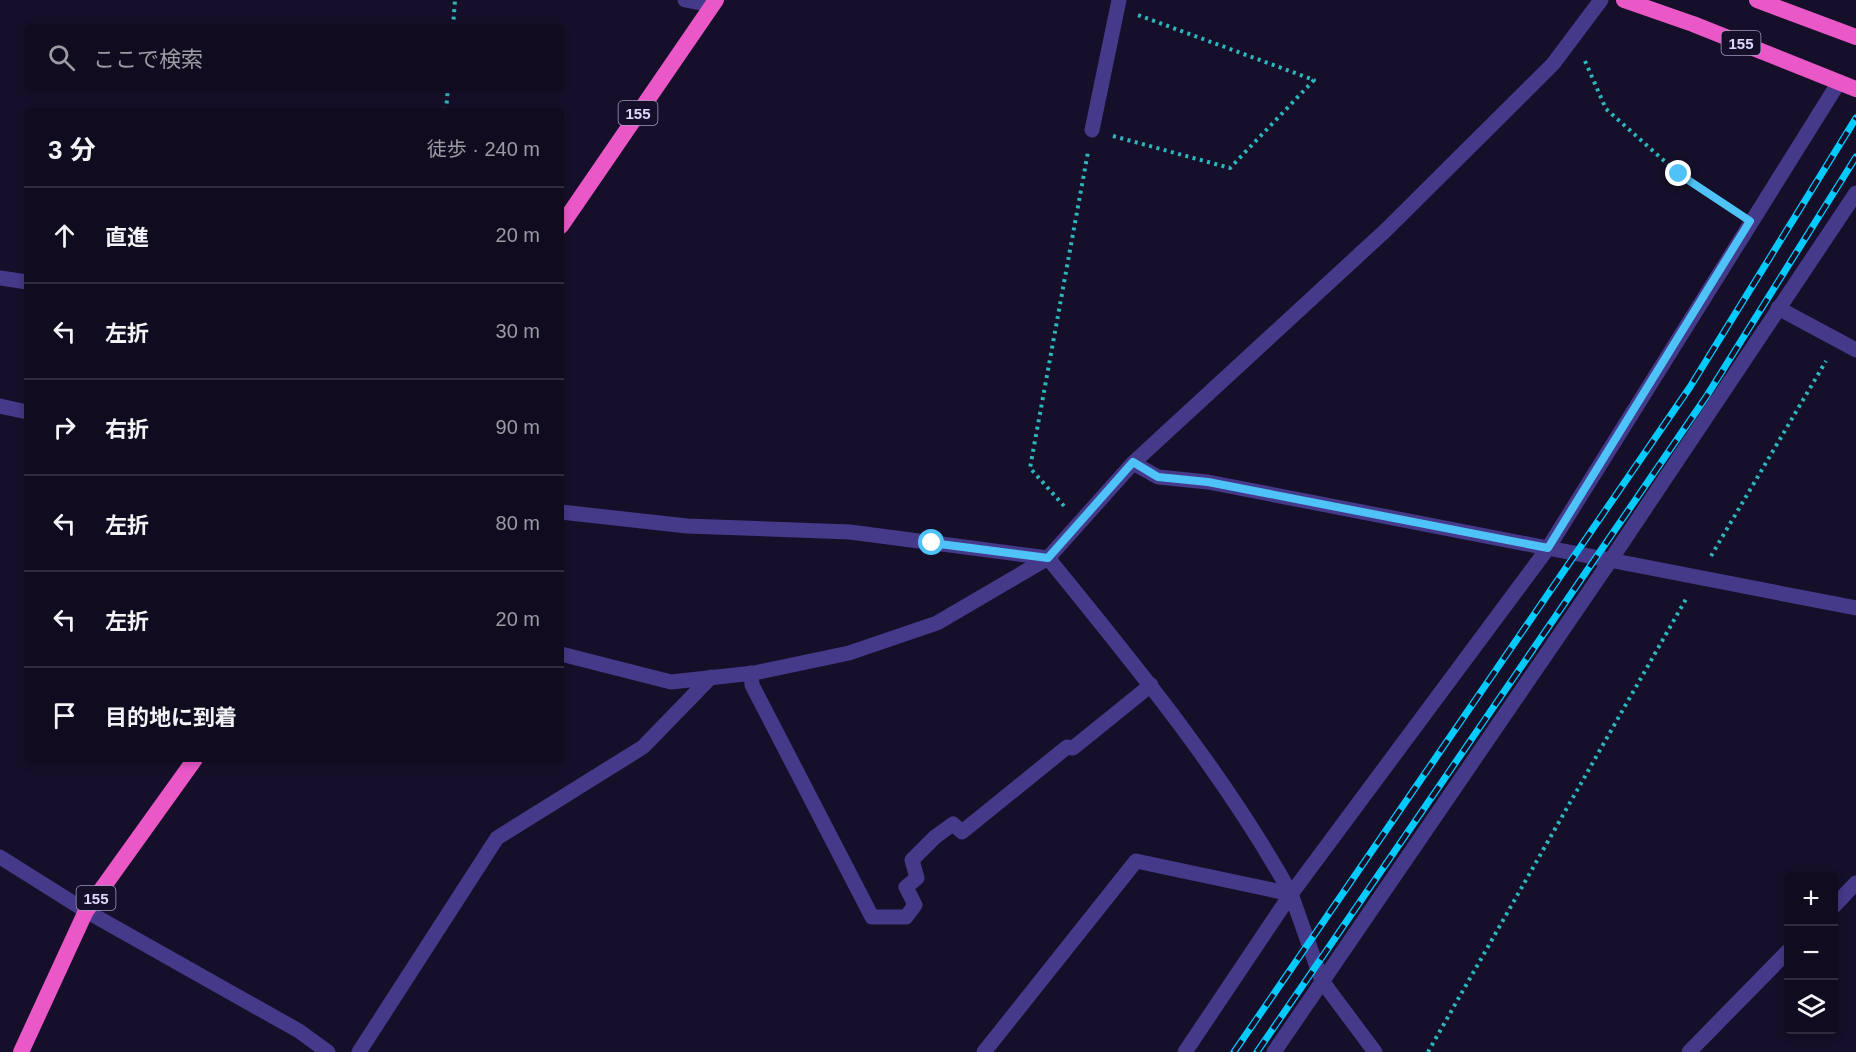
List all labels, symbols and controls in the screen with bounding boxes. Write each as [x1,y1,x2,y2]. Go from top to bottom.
search box [24,24,564,90]
road number: 155 [1722,31,1760,55]
icon: search [45,41,78,74]
text: ここで検索 [93,47,203,72]
road number: 155 [618,101,658,125]
text: 3 分 [48,135,96,165]
text: 徒歩 · 240 m [427,138,540,160]
route end [1665,160,1691,186]
icon: ahead [48,219,81,252]
text: 20 m [496,224,540,246]
text: 直進 [105,225,149,250]
icon: left [48,315,81,348]
text: 30 m [496,320,540,342]
text: 左折 [105,321,149,346]
icon: right [48,411,81,444]
text: 90 m [496,416,540,438]
text: 右折 [105,417,149,442]
icon: left [48,507,81,540]
text: 80 m [496,512,540,534]
text: 左折 [105,513,149,538]
route start [918,529,944,555]
icon: left [48,603,81,636]
text: 20 m [496,608,540,630]
text: 左折 [105,609,149,634]
icon: arrive [48,699,81,732]
text: 目的地に到着 [105,705,237,730]
map controls [1784,872,1838,1034]
button: + [1784,872,1838,926]
road number: 155 [76,886,116,910]
button: − [1784,926,1838,980]
button: layers [1784,980,1838,1034]

